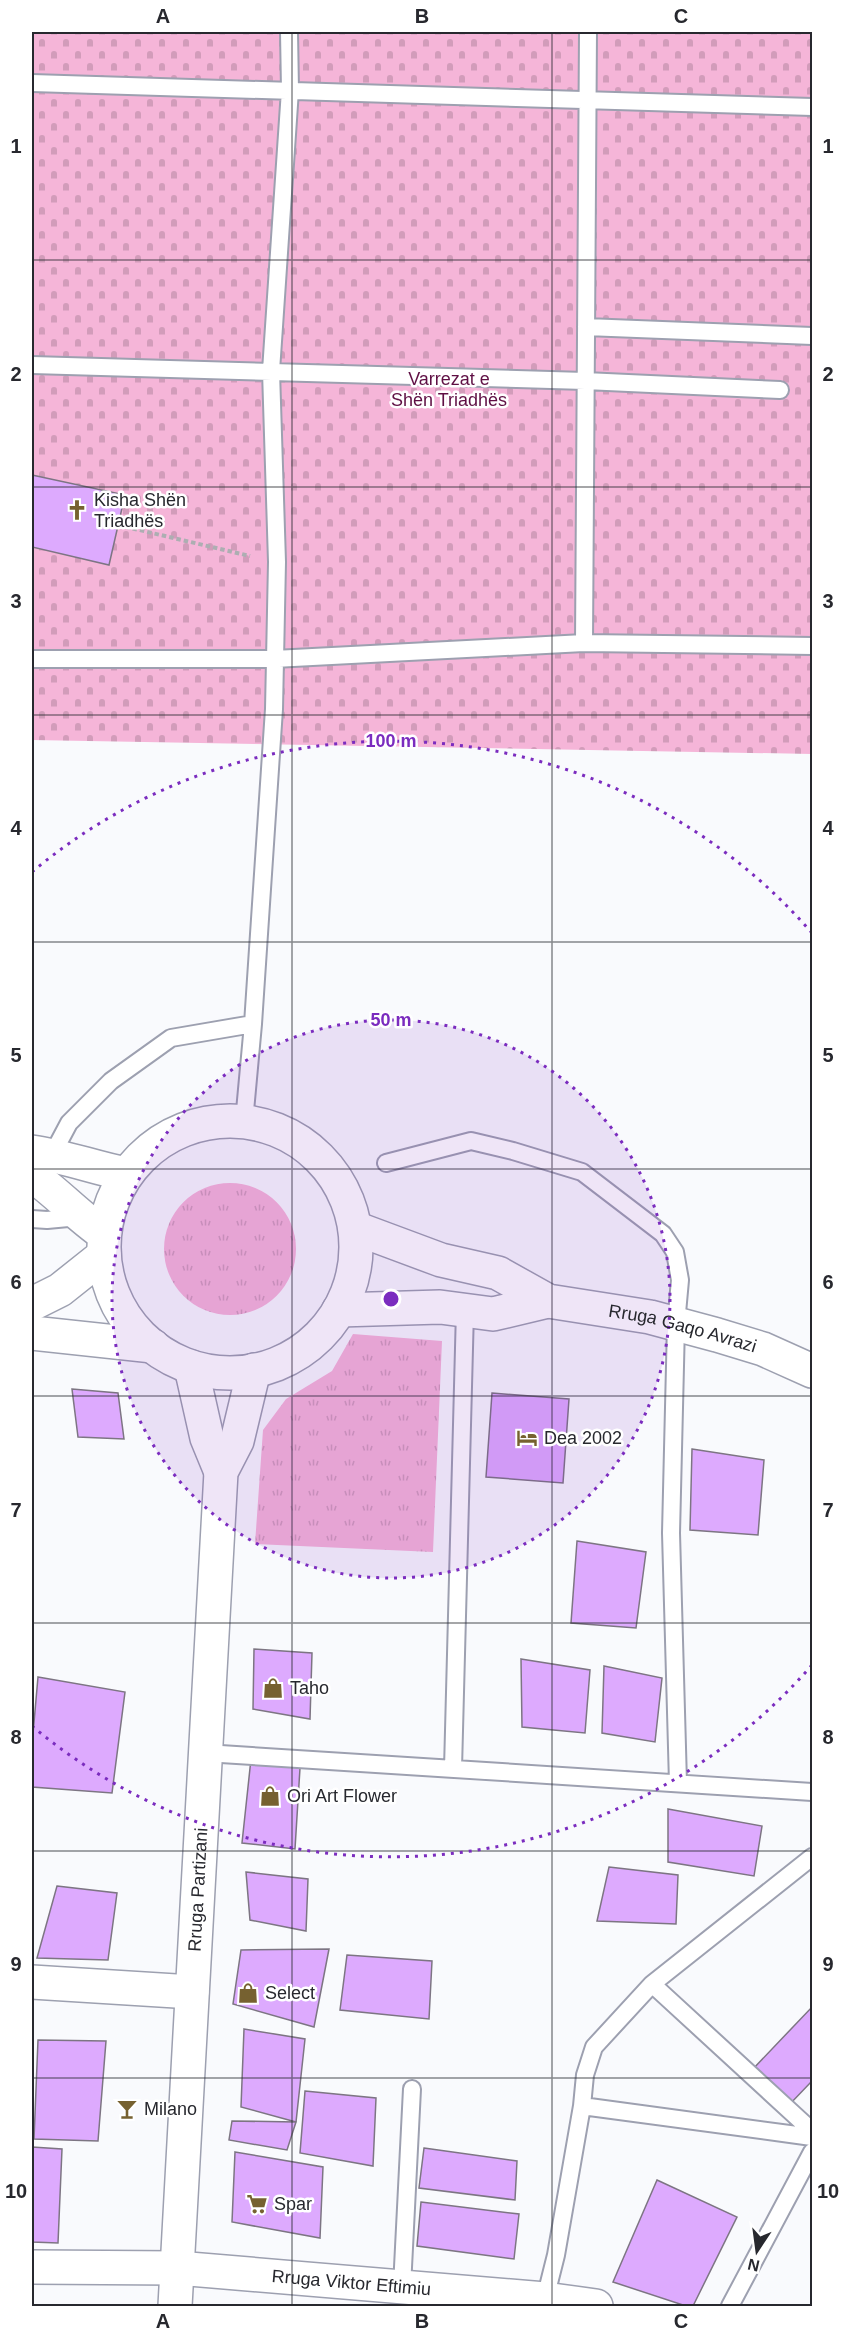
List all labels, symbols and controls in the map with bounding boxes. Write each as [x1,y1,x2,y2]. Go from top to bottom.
text: A [156,5,170,27]
text: B [415,5,429,27]
text: C [674,5,688,27]
text: 1 [10,135,22,157]
text: 1 [822,135,834,157]
text: 2 [10,363,22,385]
text: 2 [822,363,834,385]
park label: Varrezat e Shën Triadhës [391,369,507,410]
place label: Kisha Shën Triadhës [94,490,186,531]
church icon: Kisha Shën Triadhës [65,498,89,522]
text: 3 [10,590,22,612]
text: 3 [822,590,834,612]
text: 100 m [365,731,417,751]
text: 4 [10,817,22,839]
text: 4 [822,817,834,839]
text: 50 m [370,1010,412,1030]
text: 5 [10,1044,22,1066]
text: 5 [822,1044,834,1066]
text: 6 [10,1271,22,1293]
text: 6 [822,1271,834,1293]
centre of rings [381,1289,401,1309]
street label: Rruga Gaqo Avrazi [607,1301,759,1356]
hotel icon: Dea 2002 [515,1426,539,1450]
place label: Dea 2002 [544,1428,622,1448]
text: 7 [10,1499,22,1521]
text: 7 [822,1499,834,1521]
shop icon: Taho [261,1676,285,1700]
place label: Taho [290,1678,329,1698]
text: 8 [10,1726,22,1748]
text: 8 [822,1726,834,1748]
shop icon: Ori Art Flower [258,1784,282,1808]
place label: Ori Art Flower [287,1786,397,1806]
street label: Rruga Partizani [185,1827,211,1952]
text: 9 [10,1953,22,1975]
text: 9 [822,1953,834,1975]
shop icon: Select [236,1981,260,2005]
place label: Select [265,1983,315,2003]
bar icon: Milano [115,2097,139,2121]
place label: Milano [144,2099,197,2119]
text: 10 [5,2180,27,2202]
text: 10 [817,2180,839,2202]
supermarket icon: Spar [245,2192,269,2216]
place label: Spar [274,2194,312,2214]
north arrow [727,2221,787,2281]
text: N [746,2256,761,2275]
street label: Rruga Viktor Eftimiu [271,2266,432,2299]
text: A [156,2310,170,2332]
text: B [415,2310,429,2332]
text: C [674,2310,688,2332]

